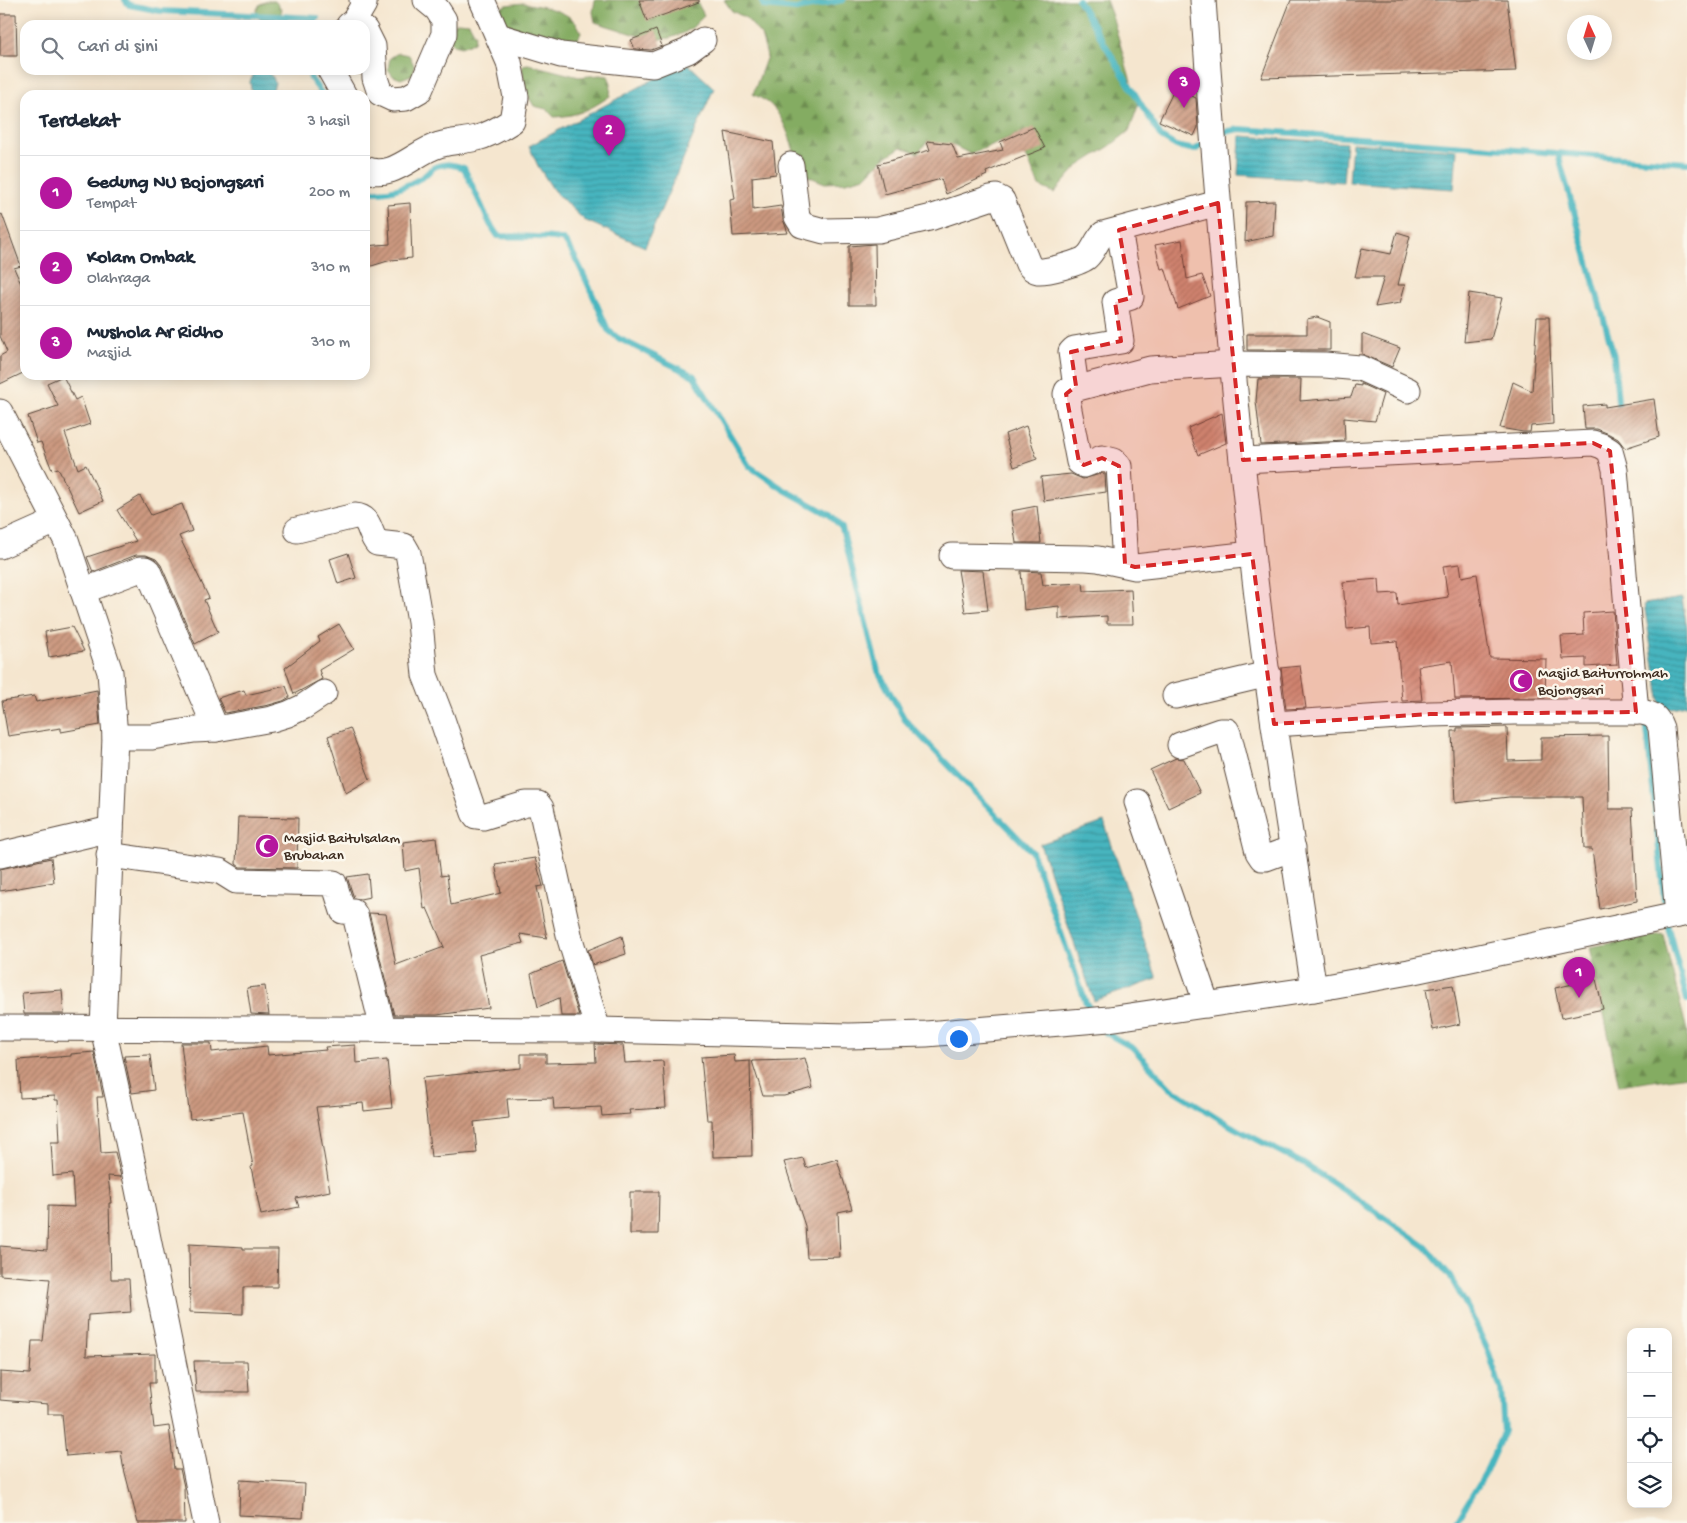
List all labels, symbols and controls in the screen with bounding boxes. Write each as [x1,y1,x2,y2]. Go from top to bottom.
north arrow [1567,15,1612,60]
search box [20,20,370,75]
icon: search [38,34,66,62]
text: Cari di sini [78,36,158,59]
pin: 3 [1168,67,1200,108]
text: Terdekat [40,110,119,135]
text: 3 hasil [308,113,350,132]
pin: 2 [593,115,625,156]
text: Gedung NU Bojongsari [87,172,264,195]
text: 1 [53,184,59,203]
text: 200 m [309,184,350,203]
text: Tempat [87,195,136,214]
text: Kolam Ombak [87,247,194,270]
text: 2 [52,259,60,278]
text: 310 m [311,259,350,278]
text: Olahraga [87,270,150,289]
text: Mushola Ar Ridho [87,322,223,345]
text: 3 [52,334,60,353]
text: 310 m [311,334,350,353]
text: Masjid [87,345,130,364]
place label: Masjid Baiturrohmah Bojongsari [1537,665,1668,700]
mosque icon: Masjid Baiturrohmah Bojongsari [1508,668,1534,694]
place label: Masjid Baitulsalam Brubahan [283,830,400,865]
mosque icon: Masjid Baitulsalam Brubahan [254,833,280,859]
pin: 1 [1563,957,1595,998]
your location [946,1026,972,1052]
map controls [1627,1328,1672,1508]
button: + [1627,1328,1672,1373]
button: − [1627,1373,1672,1418]
button: locate [1627,1418,1672,1463]
button: layers [1627,1463,1672,1508]

